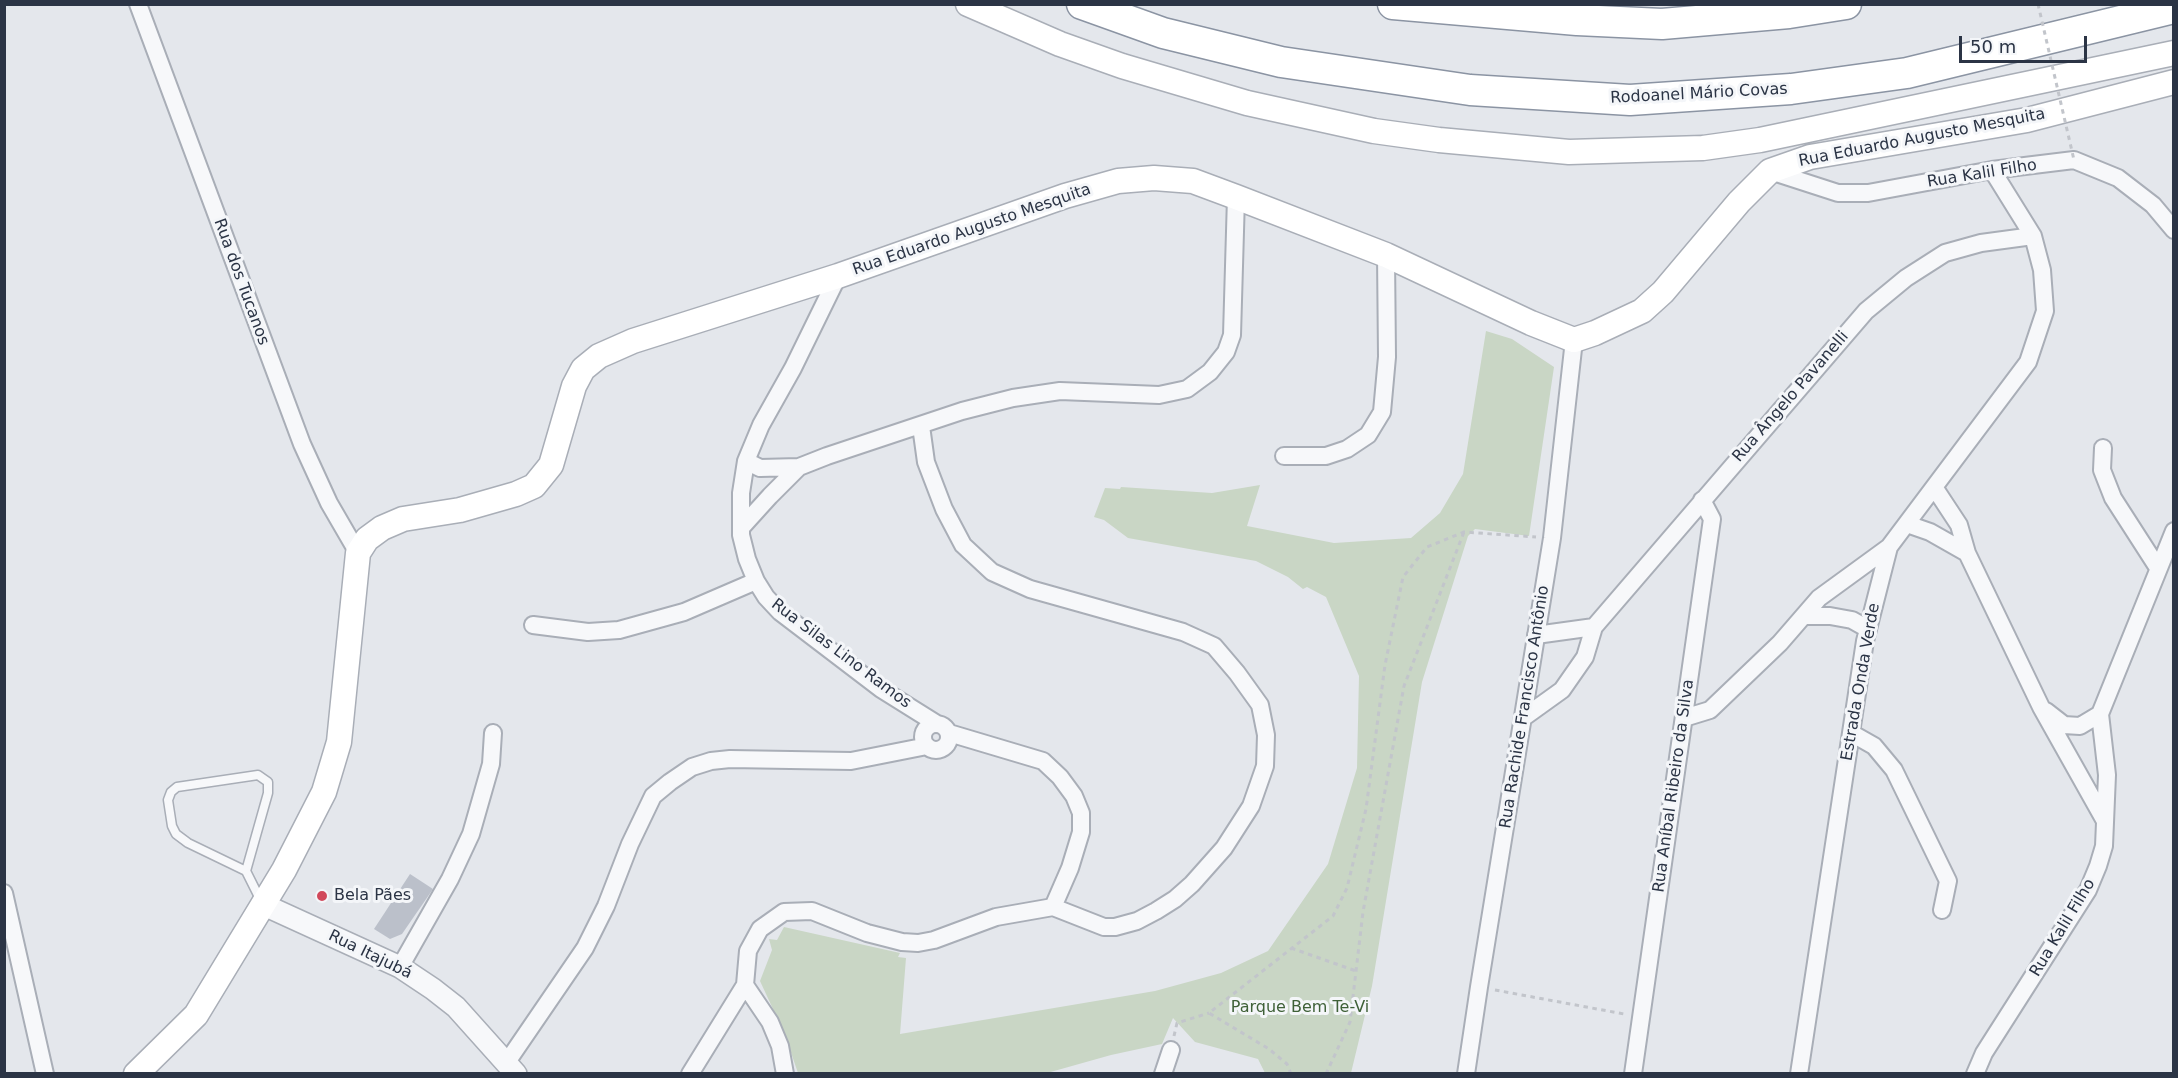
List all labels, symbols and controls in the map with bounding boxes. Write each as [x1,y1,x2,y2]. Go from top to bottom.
scale bar [1962,24,2090,62]
text: 50 m [1970,36,2016,57]
street label: Rodoanel Mário Covas [1610,80,1788,108]
street label: Rua Eduardo Augusto Mesquita [1797,105,2047,171]
street label: Rua Kalil Filho [1926,156,2038,192]
street label: Rua Eduardo Augusto Mesquita [850,180,1094,280]
street label: Rua dos Tucanos [209,216,273,348]
street label: Rua Ângelo Pavanelli [1729,328,1853,466]
street label: Rua Rachide Francisco Antônio [1496,584,1554,830]
street label: Rua Silas Lino Ramos [767,595,915,713]
street label: Estrada Onda Verde [1838,602,1884,762]
street label: Rua Aníbal Ribeiro da Silva [1650,678,1698,894]
street label: Rua Kalil Filho [2026,876,2100,980]
place label: Bela Pães [334,886,411,906]
marker: Bela Pães [315,889,329,903]
street label: Rua Itajubá [325,926,415,984]
park label: Parque Bem Te-Vi [1231,998,1369,1018]

